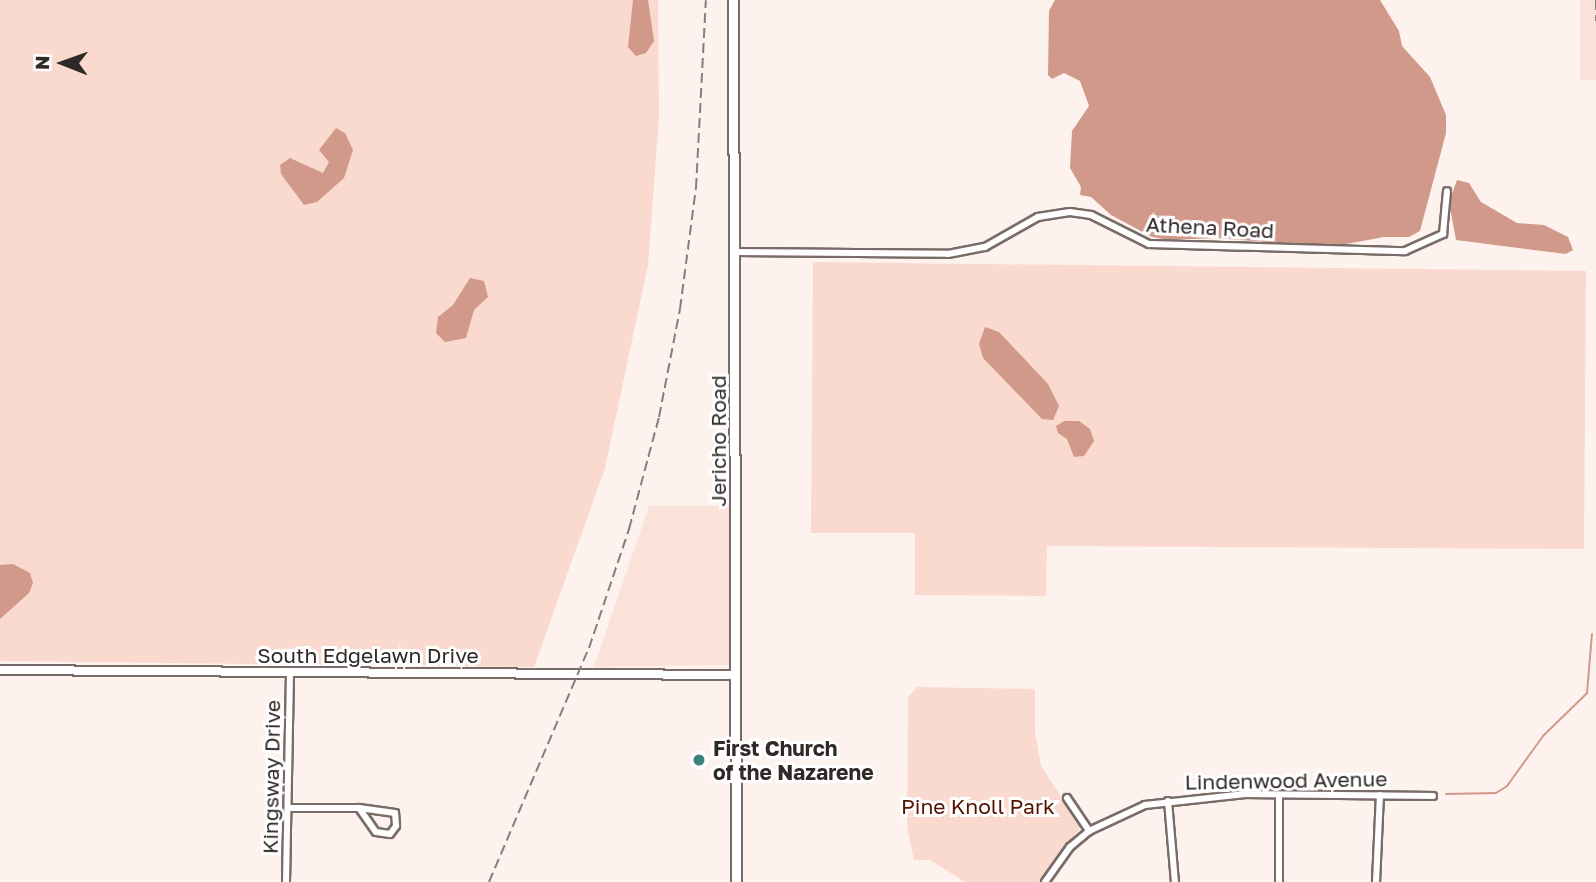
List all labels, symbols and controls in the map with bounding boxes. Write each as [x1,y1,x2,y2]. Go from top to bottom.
north arrow [28,28,98,98]
text: N [30,55,53,70]
street label: Athena Road [1145,211,1275,243]
street label: Jericho Road [705,375,731,507]
street label: South Edgelawn Drive [257,642,479,668]
street label: Kingsway Drive [257,700,285,854]
place label: First Church of the Nazarene [713,735,874,785]
marker: First Church of the Nazarene [691,752,707,768]
street label: Lindenwood Avenue [1184,766,1388,794]
park label: Pine Knoll Park [901,793,1055,819]

